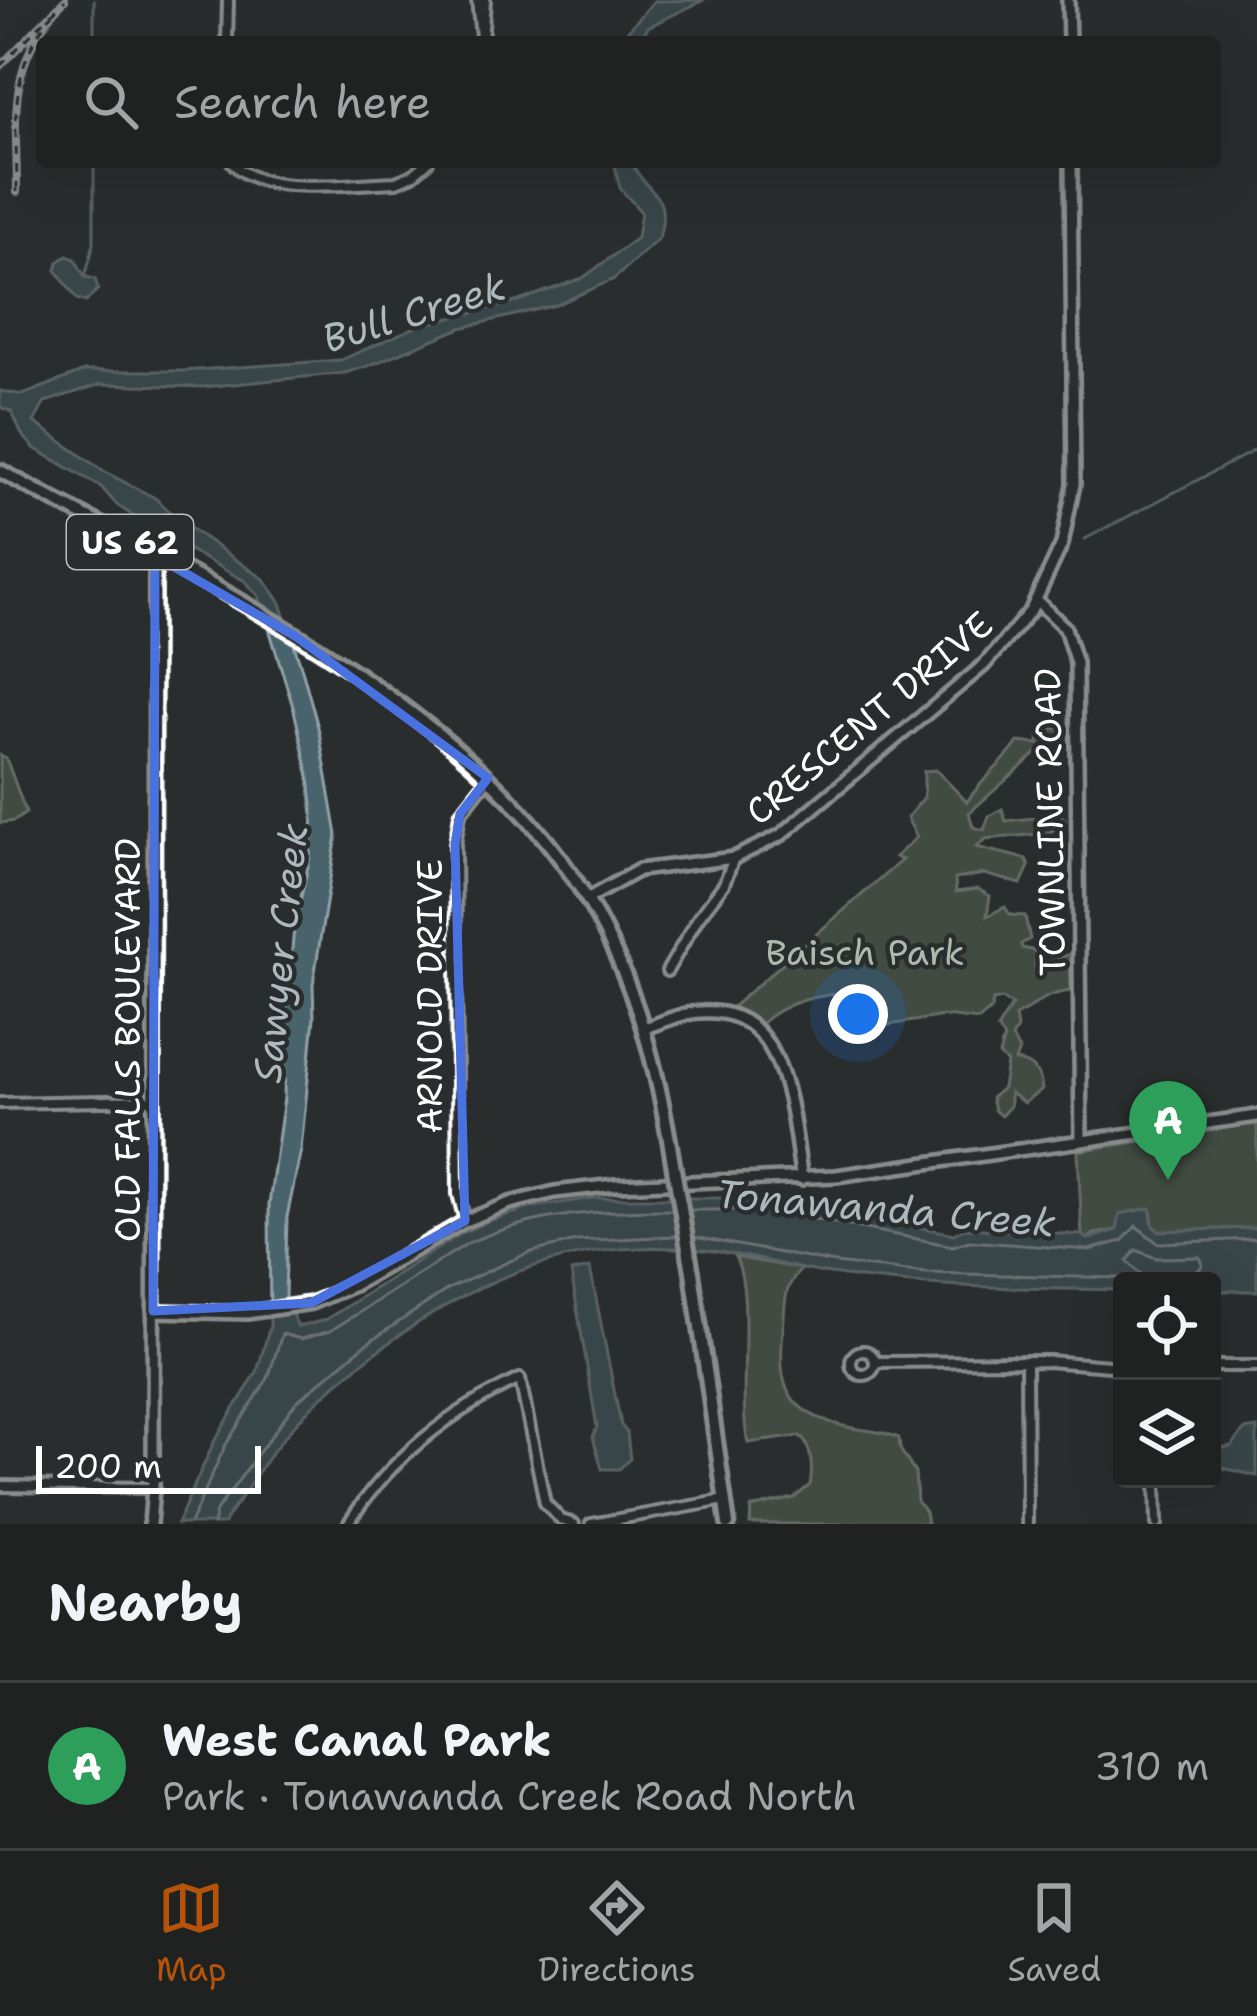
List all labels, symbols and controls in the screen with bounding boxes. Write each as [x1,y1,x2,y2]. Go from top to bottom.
search box [36,36,1221,168]
icon: search [78,69,144,135]
text: Search here [174,72,431,132]
water label: Bull Creek [316,259,512,365]
road number: US 62 [67,515,193,569]
street label: CRESCENT DRIVE [735,600,1003,836]
street label: TOWNLINE ROAD [1023,668,1077,976]
water label: Sawyer Creek [241,821,319,1085]
street label: OLD FALLS BOULEVARD [103,838,152,1242]
street label: ARNOLD DRIVE [405,859,454,1133]
park label: Baisch Park [765,928,965,977]
your location [828,984,888,1044]
pin: A [1129,1081,1207,1180]
water label: Tonawanda Creek [714,1167,1058,1249]
map controls [1113,1272,1221,1488]
button: locate [1113,1272,1221,1380]
button: layers [1113,1380,1221,1488]
scale bar [36,1440,261,1493]
text: 200 m [54,1444,162,1489]
text: Nearby [48,1568,243,1636]
text: West Canal Park [162,1710,552,1770]
text: A [72,1740,102,1792]
text: 310 m [1094,1740,1209,1792]
text: Park · Tonawanda Creek Road North [162,1770,857,1822]
tab: Map [156,1875,227,1992]
tab: Directions [538,1875,696,1992]
tab: Saved [1007,1875,1101,1992]

